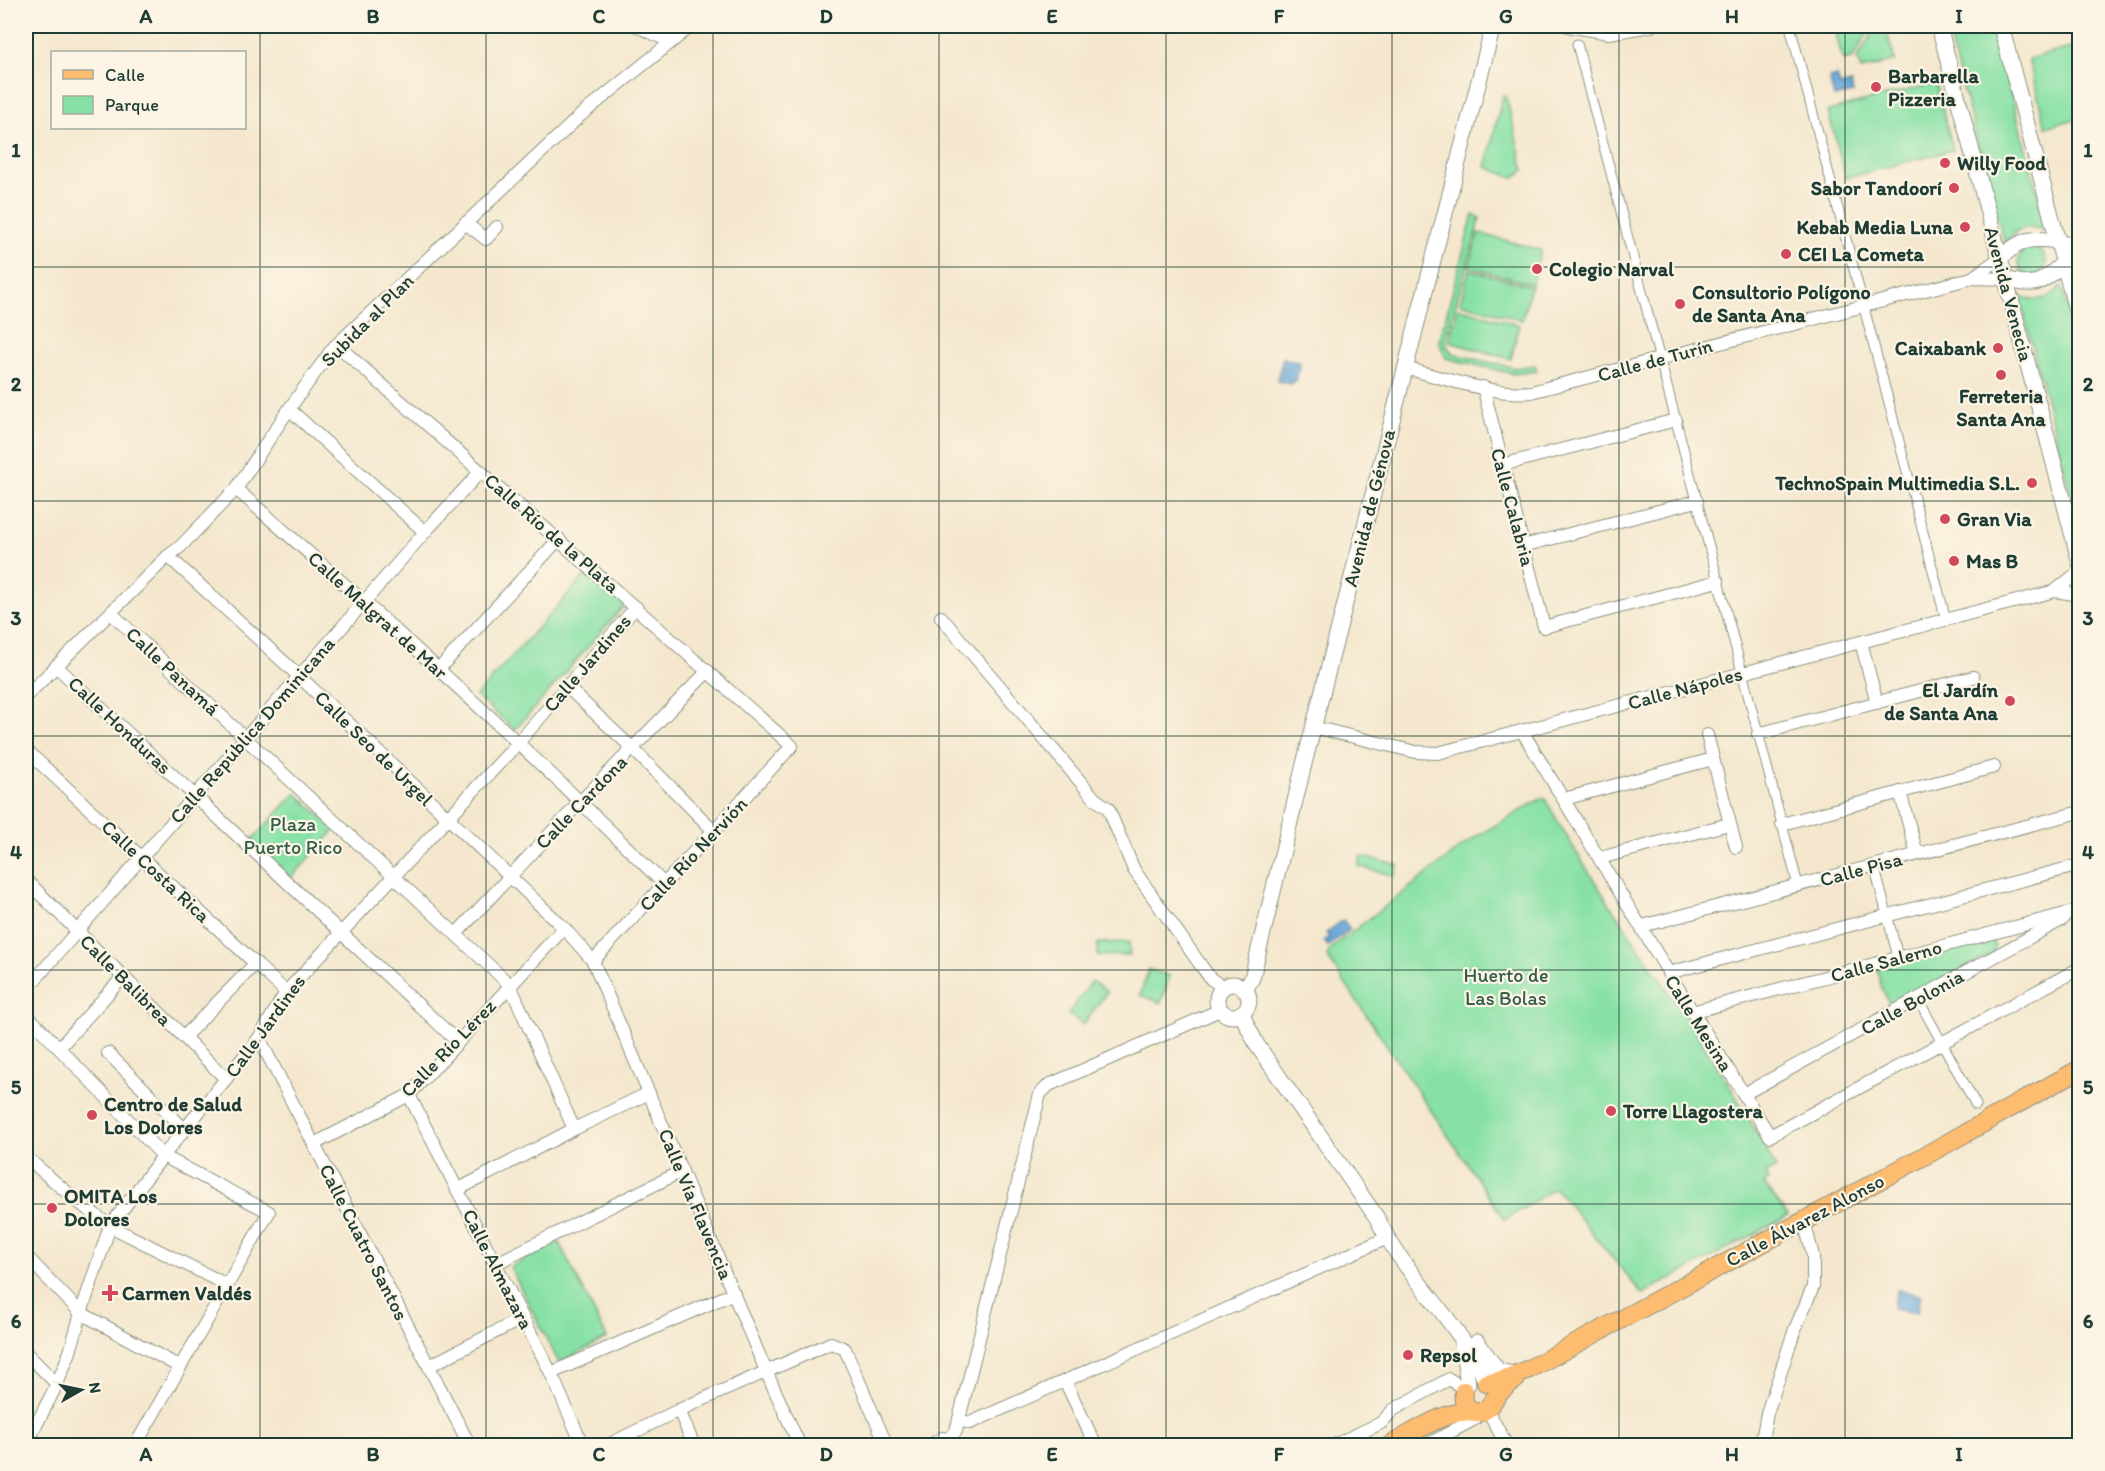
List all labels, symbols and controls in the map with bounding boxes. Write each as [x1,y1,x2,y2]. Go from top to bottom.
text: A [139,4,153,28]
text: B [367,4,380,28]
text: C [593,4,606,28]
text: D [819,4,833,28]
text: E [1046,4,1058,28]
text: F [1274,4,1285,28]
text: G [1499,4,1513,28]
text: H [1725,4,1739,28]
text: I [1955,4,1963,28]
legend [51,51,246,129]
text: Calle [105,64,145,86]
place label: Barbarella Pizzeria [1888,64,1979,111]
marker: Barbarella Pizzeria [1869,80,1883,94]
text: Parque [105,94,159,116]
text: 1 [11,138,21,162]
text: 1 [2083,138,2093,162]
place label: Willy Food [1957,151,2047,176]
marker: Willy Food [1938,156,1952,170]
place label: Sabor Tandoorí [1811,176,1943,200]
marker: Sabor Tandoorí [1947,181,1961,195]
place label: Kebab Media Luna [1797,215,1954,239]
marker: Kebab Media Luna [1958,220,1972,234]
street label: Avenida Venecia [1979,224,2039,365]
place label: CEI La Cometa [1798,242,1925,266]
marker: CEI La Cometa [1779,247,1793,261]
place label: Colegio Narval [1549,257,1674,282]
marker: Colegio Narval [1530,262,1544,276]
street label: Subida al Plan [316,268,419,371]
place label: Consultorio Polígono de Santa Ana [1692,280,1871,327]
marker: Consultorio Polígono de Santa Ana [1673,297,1687,311]
street label: Calle de Turín [1595,333,1716,387]
place label: Caixabank [1895,336,1987,360]
marker: Caixabank [1991,341,2005,355]
marker: Ferreteria Santa Ana [1994,368,2008,382]
text: 2 [11,372,22,396]
text: 2 [2083,372,2094,396]
place label: Ferreteria Santa Ana [1956,384,2046,431]
street label: Avenida de Génova [1338,426,1400,589]
street label: Calle Calabria [1486,445,1540,569]
street label: Calle Río de la Plata [480,468,625,599]
place label: TechnoSpain Multimedia S.L. [1774,471,2020,496]
marker: TechnoSpain Multimedia S.L. [2025,476,2039,490]
place label: Gran Via [1957,507,2032,531]
marker: Gran Via [1938,512,1952,526]
street label: Calle Malgrat de Mar [303,546,453,684]
place label: Mas B [1966,549,2019,573]
marker: Mas B [1947,554,1961,568]
text: 3 [11,606,22,630]
text: 3 [2083,606,2094,630]
street label: Calle Jardines [538,609,636,717]
street label: Calle Panamá [121,622,225,721]
street label: Calle República Dominicana [164,631,340,828]
street label: Calle Nápoles [1625,661,1745,715]
street label: Calle Honduras [63,671,177,779]
place label: El Jardín de Santa Ana [1884,678,1999,725]
street label: Calle Seo de Urgel [310,685,439,811]
marker: El Jardín de Santa Ana [2003,694,2017,708]
street label: Calle Cardona [530,750,632,854]
street label: Calle Río Nervión [634,792,752,916]
park label: Plaza Puerto Rico [244,812,342,859]
street label: Calle Costa Rica [97,814,216,928]
text: 4 [10,840,22,864]
text: 4 [2082,840,2094,864]
street label: Calle Pisa [1817,846,1905,892]
street label: Calle Balibrea [75,929,177,1031]
street label: Calle Salerno [1828,935,1944,987]
park label: Huerto de Las Bolas [1464,963,1548,1010]
street label: Calle Bolonia [1856,964,1968,1040]
street label: Calle Jardines [220,970,310,1082]
street label: Calle Mesina [1660,970,1738,1076]
street label: Calle Río Lérez [395,994,501,1102]
text: 5 [11,1075,22,1099]
text: 5 [2083,1075,2094,1099]
place label: Centro de Salud Los Dolores [104,1092,242,1139]
place label: Torre Llagostera [1622,1099,1763,1124]
marker: Torre Llagostera [1604,1104,1618,1118]
marker: Centro de Salud Los Dolores [85,1108,99,1122]
street label: Calle Vía Flavencia [653,1125,739,1284]
street label: Calle Cuatro Santos [314,1160,414,1324]
street label: Calle Álvarez Alonso [1722,1168,1888,1272]
place label: OMITA Los Dolores [64,1184,157,1231]
marker: OMITA Los Dolores [45,1201,59,1215]
street label: Calle Almazara [457,1205,539,1333]
place label: Carmen Valdés [122,1281,252,1305]
marker: Carmen Valdés [103,1286,117,1300]
text: 6 [11,1309,22,1333]
text: 6 [2083,1309,2094,1333]
place label: Repsol [1420,1343,1477,1368]
marker: Repsol [1401,1348,1415,1362]
north arrow [51,1360,111,1420]
text: N [85,1381,106,1395]
text: A [139,1442,153,1466]
text: B [367,1442,380,1466]
text: C [593,1442,606,1466]
text: D [819,1442,833,1466]
text: E [1046,1442,1058,1466]
text: F [1274,1442,1285,1466]
text: G [1499,1442,1513,1466]
text: H [1725,1442,1739,1466]
text: I [1955,1442,1963,1466]

